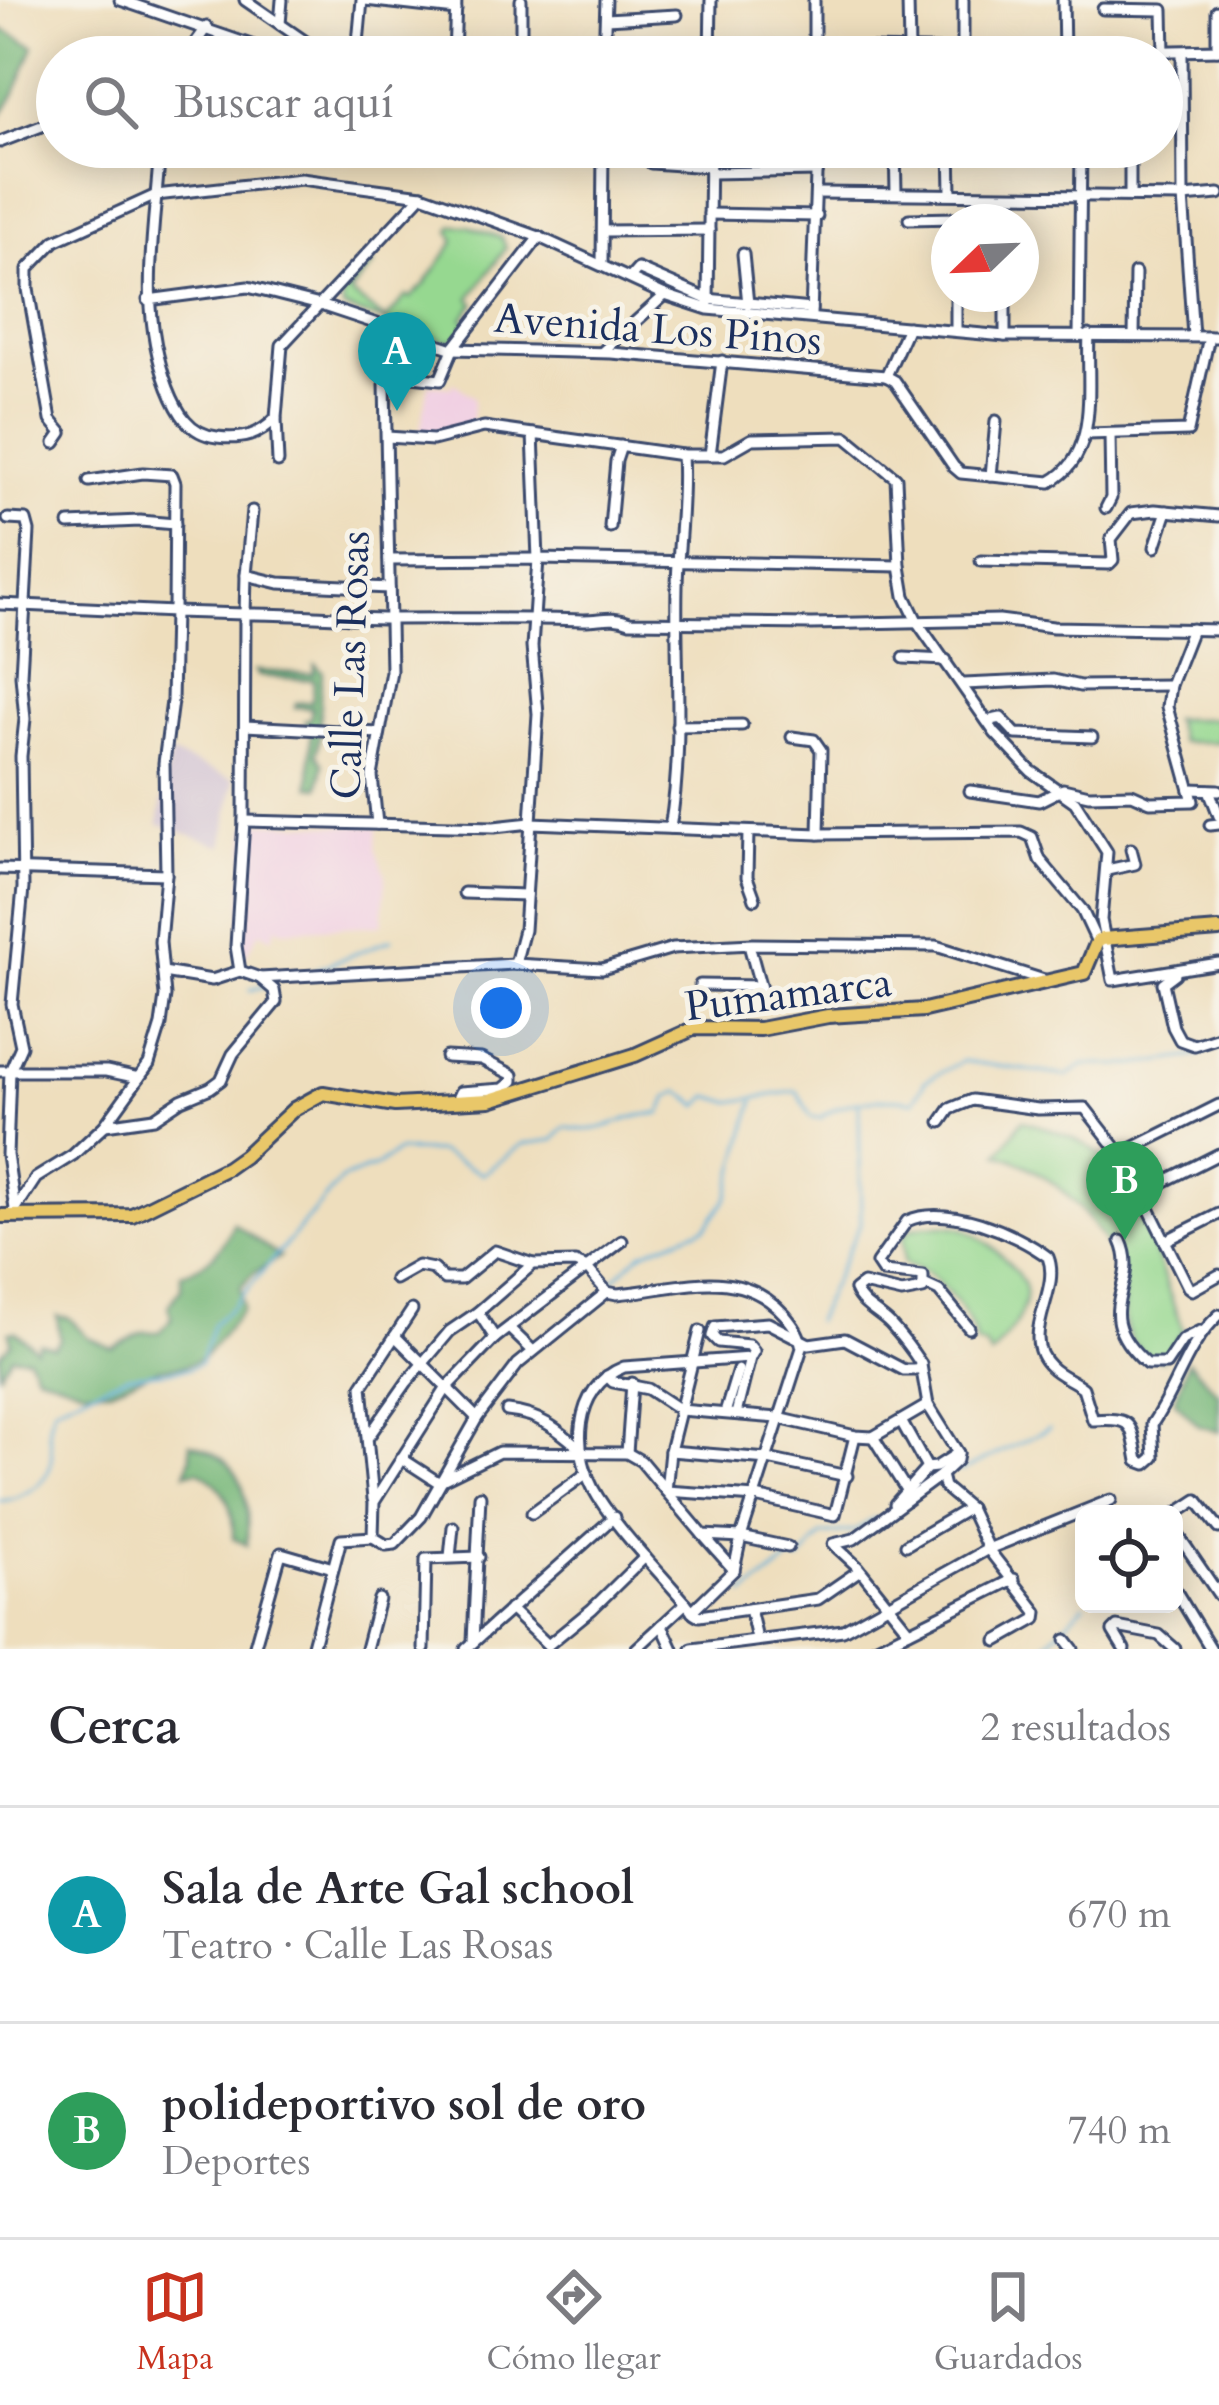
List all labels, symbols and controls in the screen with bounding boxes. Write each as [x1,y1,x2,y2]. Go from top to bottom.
search box [36,36,1183,168]
icon: search [78,69,144,135]
text: Buscar aquí [174,72,394,133]
north arrow [931,204,1039,312]
street label: Avenida Los Pinos [492,290,824,369]
pin: A [358,312,436,411]
street label: Calle Las Rosas [317,530,384,800]
street label: Pumamarca [682,954,895,1035]
your location [471,978,531,1038]
pin: B [1086,1141,1164,1240]
map controls [1075,1505,1183,1613]
button: locate [1075,1505,1183,1613]
text: Cerca [48,1692,180,1762]
text: 2 resultados [980,1701,1171,1754]
text: Sala de Arte Gal school [162,1858,634,1919]
text: A [72,1888,102,1941]
text: 670 m [1068,1888,1171,1941]
text: Teatro · Calle Las Rosas [162,1919,553,1972]
text: polideportivo sol de oro [162,2074,646,2135]
text: B [73,2104,101,2157]
text: 740 m [1068,2104,1171,2157]
text: Deportes [162,2135,311,2188]
tab: Mapa [136,2264,214,2381]
tab: Cómo llegar [487,2264,661,2381]
tab: Guardados [934,2264,1083,2381]

